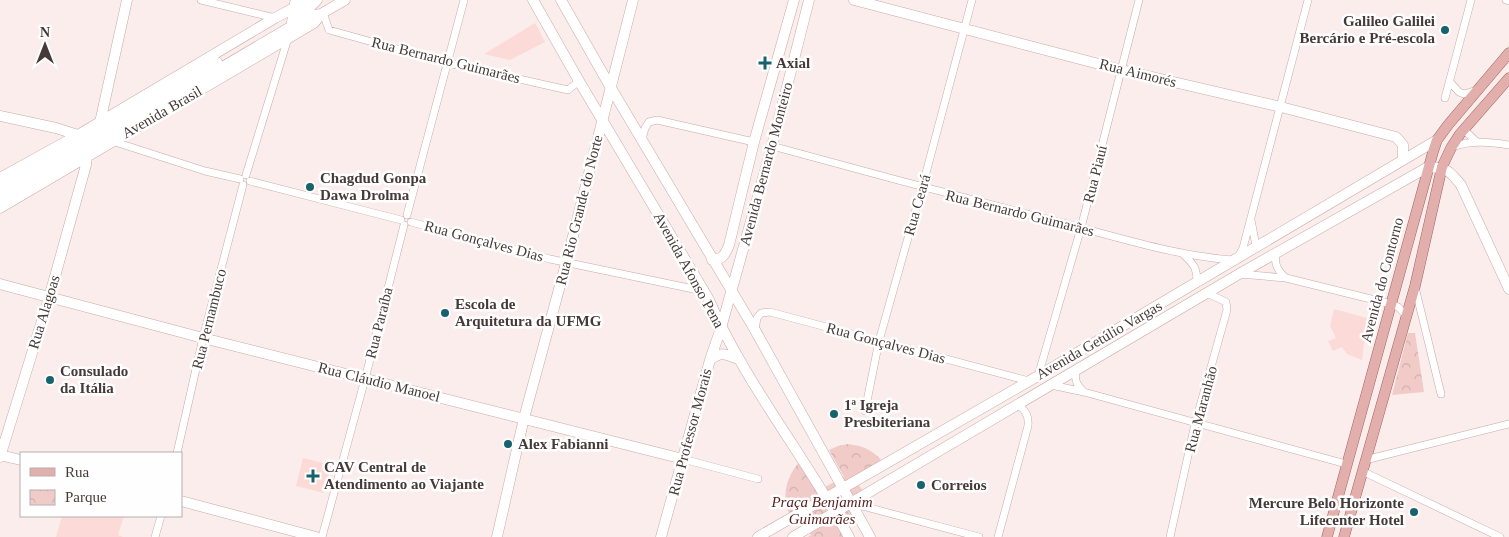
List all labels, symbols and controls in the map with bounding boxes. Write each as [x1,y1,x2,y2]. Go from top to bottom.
place label: Galileo Galilei Bercário e Pré-escola [1300,13,1435,46]
north arrow [20,20,70,70]
marker: Galileo Galilei Bercário e Pré-escola [1439,24,1451,36]
text: N [40,25,50,40]
street label: Rua Bernardo Guimarães [370,34,522,86]
place label: Axial [776,55,810,71]
marker: Axial [758,56,772,70]
street label: Rua Aimorés [1098,56,1178,90]
street label: Avenida Bernardo Monteiro [736,80,796,248]
street label: Avenida Brasil [119,83,205,141]
street label: Rua Rio Grande do Norte [553,133,605,287]
street label: Rua Piauí [1080,144,1110,204]
place label: Chagdud Gonpa Dawa Drolma [320,170,427,203]
street label: Rua Ceará [901,172,933,237]
marker: Chagdud Gonpa Dawa Drolma [304,181,316,193]
street label: Rua Bernardo Guimarães [944,187,1096,239]
street label: Avenida Afonso Pena [651,209,728,331]
street label: Avenida do Contorno [1358,216,1406,344]
street label: Rua Gonçalves Dias [423,217,545,265]
street label: Rua Pernambuco [189,267,229,371]
street label: Rua Alagoas [25,273,63,351]
street label: Rua Paraíba [362,285,396,360]
place label: Escola de Arquitetura da UFMG [455,296,602,329]
street label: Avenida Getúlio Vargas [1033,297,1165,383]
marker: Escola de Arquitetura da UFMG [439,307,451,319]
street label: Rua Gonçalves Dias [825,319,947,367]
street label: Rua Cláudio Manoel [316,359,442,405]
place label: Consulado da Itália [60,363,128,396]
street label: Rua Maranhão [1182,364,1220,454]
street label: Rua Professor Morais [665,367,715,497]
marker: Consulado da Itália [44,374,56,386]
place label: 1ª Igreja Presbiteriana [844,397,931,430]
marker: 1ª Igreja Presbiteriana [828,408,840,420]
place label: Alex Fabianni [518,436,608,452]
marker: Alex Fabianni [502,438,514,450]
legend [20,452,182,517]
place label: CAV Central de Atendimento ao Viajante [324,459,484,492]
text: Rua [65,464,90,480]
marker: CAV Central de Atendimento ao Viajante [306,469,320,483]
place label: Correios [931,477,987,493]
marker: Correios [915,479,927,491]
text: Parque [65,489,107,505]
park label: Praça Benjamim Guimarães [770,494,873,527]
place label: Mercure Belo Horizonte Lifecenter Hotel [1249,495,1404,528]
marker: Mercure Belo Horizonte Lifecenter Hotel [1408,506,1420,518]

